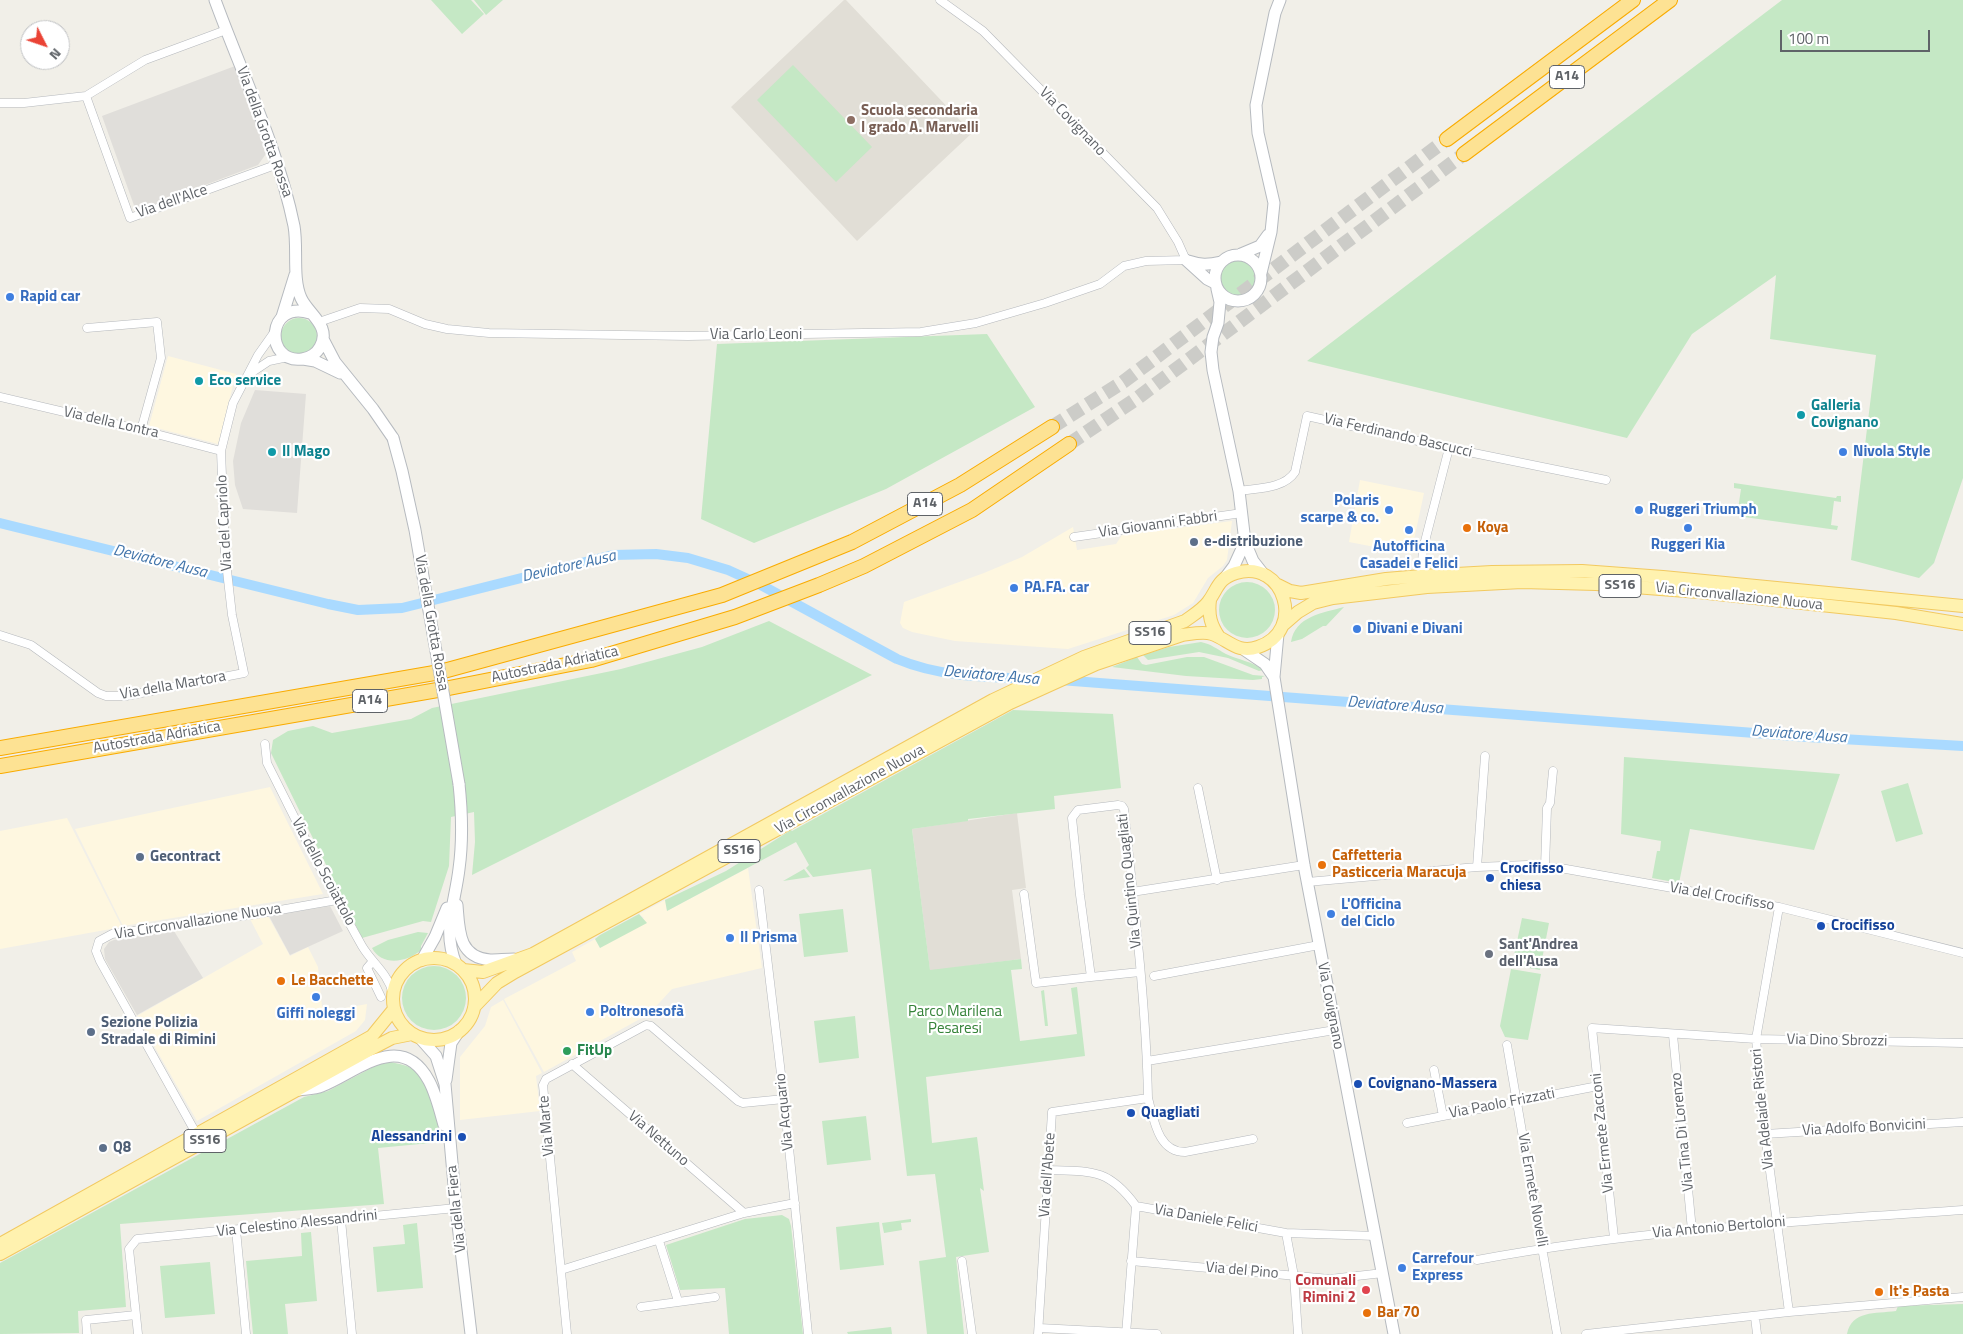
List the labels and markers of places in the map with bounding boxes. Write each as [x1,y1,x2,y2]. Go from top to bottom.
place label: Scuola secondaria I grado A. Marvelli [861,102,979,137]
marker: Scuola secondaria I grado A. Marvelli [845,114,857,126]
place label: Rapid car [20,288,80,306]
marker: Rapid car [4,291,16,303]
place label: Eco service [209,372,281,390]
marker: Eco service [193,375,205,387]
place label: Galleria Covignano [1811,397,1878,432]
marker: Galleria Covignano [1795,409,1807,421]
place label: Il Mago [282,443,330,461]
place label: Nivola Style [1853,443,1930,461]
marker: Il Mago [266,446,278,458]
marker: Nivola Style [1837,446,1849,458]
place label: Polaris scarpe & co. [1301,492,1379,527]
place label: Ruggeri Triumph [1649,501,1757,519]
marker: Polaris scarpe & co. [1383,504,1395,516]
marker: Ruggeri Triumph [1633,504,1645,516]
place label: Koya [1477,519,1509,537]
marker: Koya [1461,522,1473,534]
marker: Ruggeri Kia [1682,522,1694,534]
marker: Autofficina Casadei e Felici [1403,524,1415,536]
place label: e-distribuzione [1204,533,1303,551]
marker: e-distribuzione [1188,536,1200,548]
place label: Ruggeri Kia [1651,536,1725,554]
place label: Autofficina Casadei e Felici [1360,538,1458,573]
place label: PA.FA. car [1024,579,1089,597]
marker: PA.FA. car [1008,582,1020,594]
place label: Divani e Divani [1367,620,1463,638]
marker: Divani e Divani [1351,623,1363,635]
place label: Caffetteria Pasticceria Maracuja [1332,847,1466,882]
place label: Gecontract [150,848,221,866]
marker: Gecontract [134,851,146,863]
marker: Caffetteria Pasticceria Maracuja [1316,859,1328,871]
place label: Crocifisso chiesa [1500,860,1564,895]
marker: Crocifisso chiesa [1484,872,1496,884]
place label: L'Officina del Ciclo [1341,896,1401,931]
marker: L'Officina del Ciclo [1325,908,1337,920]
place label: Crocifisso [1831,917,1895,935]
marker: Crocifisso [1815,920,1827,932]
place label: Il Prisma [740,929,797,947]
marker: Il Prisma [724,932,736,944]
place label: Sant'Andrea dell'Ausa [1499,936,1578,971]
marker: Sant'Andrea dell'Ausa [1483,948,1495,960]
place label: Le Bacchette [291,972,374,990]
marker: Le Bacchette [275,975,287,987]
marker: Giffi noleggi [310,991,322,1003]
place label: Poltronesofà [600,1003,684,1021]
place label: Giffi noleggi [277,1005,355,1023]
marker: Poltronesofà [584,1006,596,1018]
place label: Sezione Polizia Stradale di Rimini [101,1014,216,1049]
marker: Sezione Polizia Stradale di Rimini [85,1026,97,1038]
place label: FitUp [577,1042,612,1060]
marker: FitUp [561,1045,573,1057]
place label: Covignano-Massera [1368,1075,1497,1093]
marker: Covignano-Massera [1352,1078,1364,1090]
place label: Quagliati [1141,1104,1200,1122]
marker: Quagliati [1125,1107,1137,1119]
place label: Alessandrini [371,1128,452,1146]
marker: Alessandrini [456,1131,468,1143]
place label: Q8 [113,1139,131,1157]
marker: Q8 [97,1142,109,1154]
place label: Carrefour Express [1412,1250,1474,1285]
marker: Carrefour Express [1396,1262,1408,1274]
place label: Comunali Rimini 2 [1295,1272,1356,1307]
place label: It's Pasta [1889,1283,1949,1301]
marker: Comunali Rimini 2 [1360,1284,1372,1296]
marker: It's Pasta [1873,1286,1885,1298]
place label: Bar 70 [1377,1304,1419,1322]
marker: Bar 70 [1361,1307,1373,1319]

